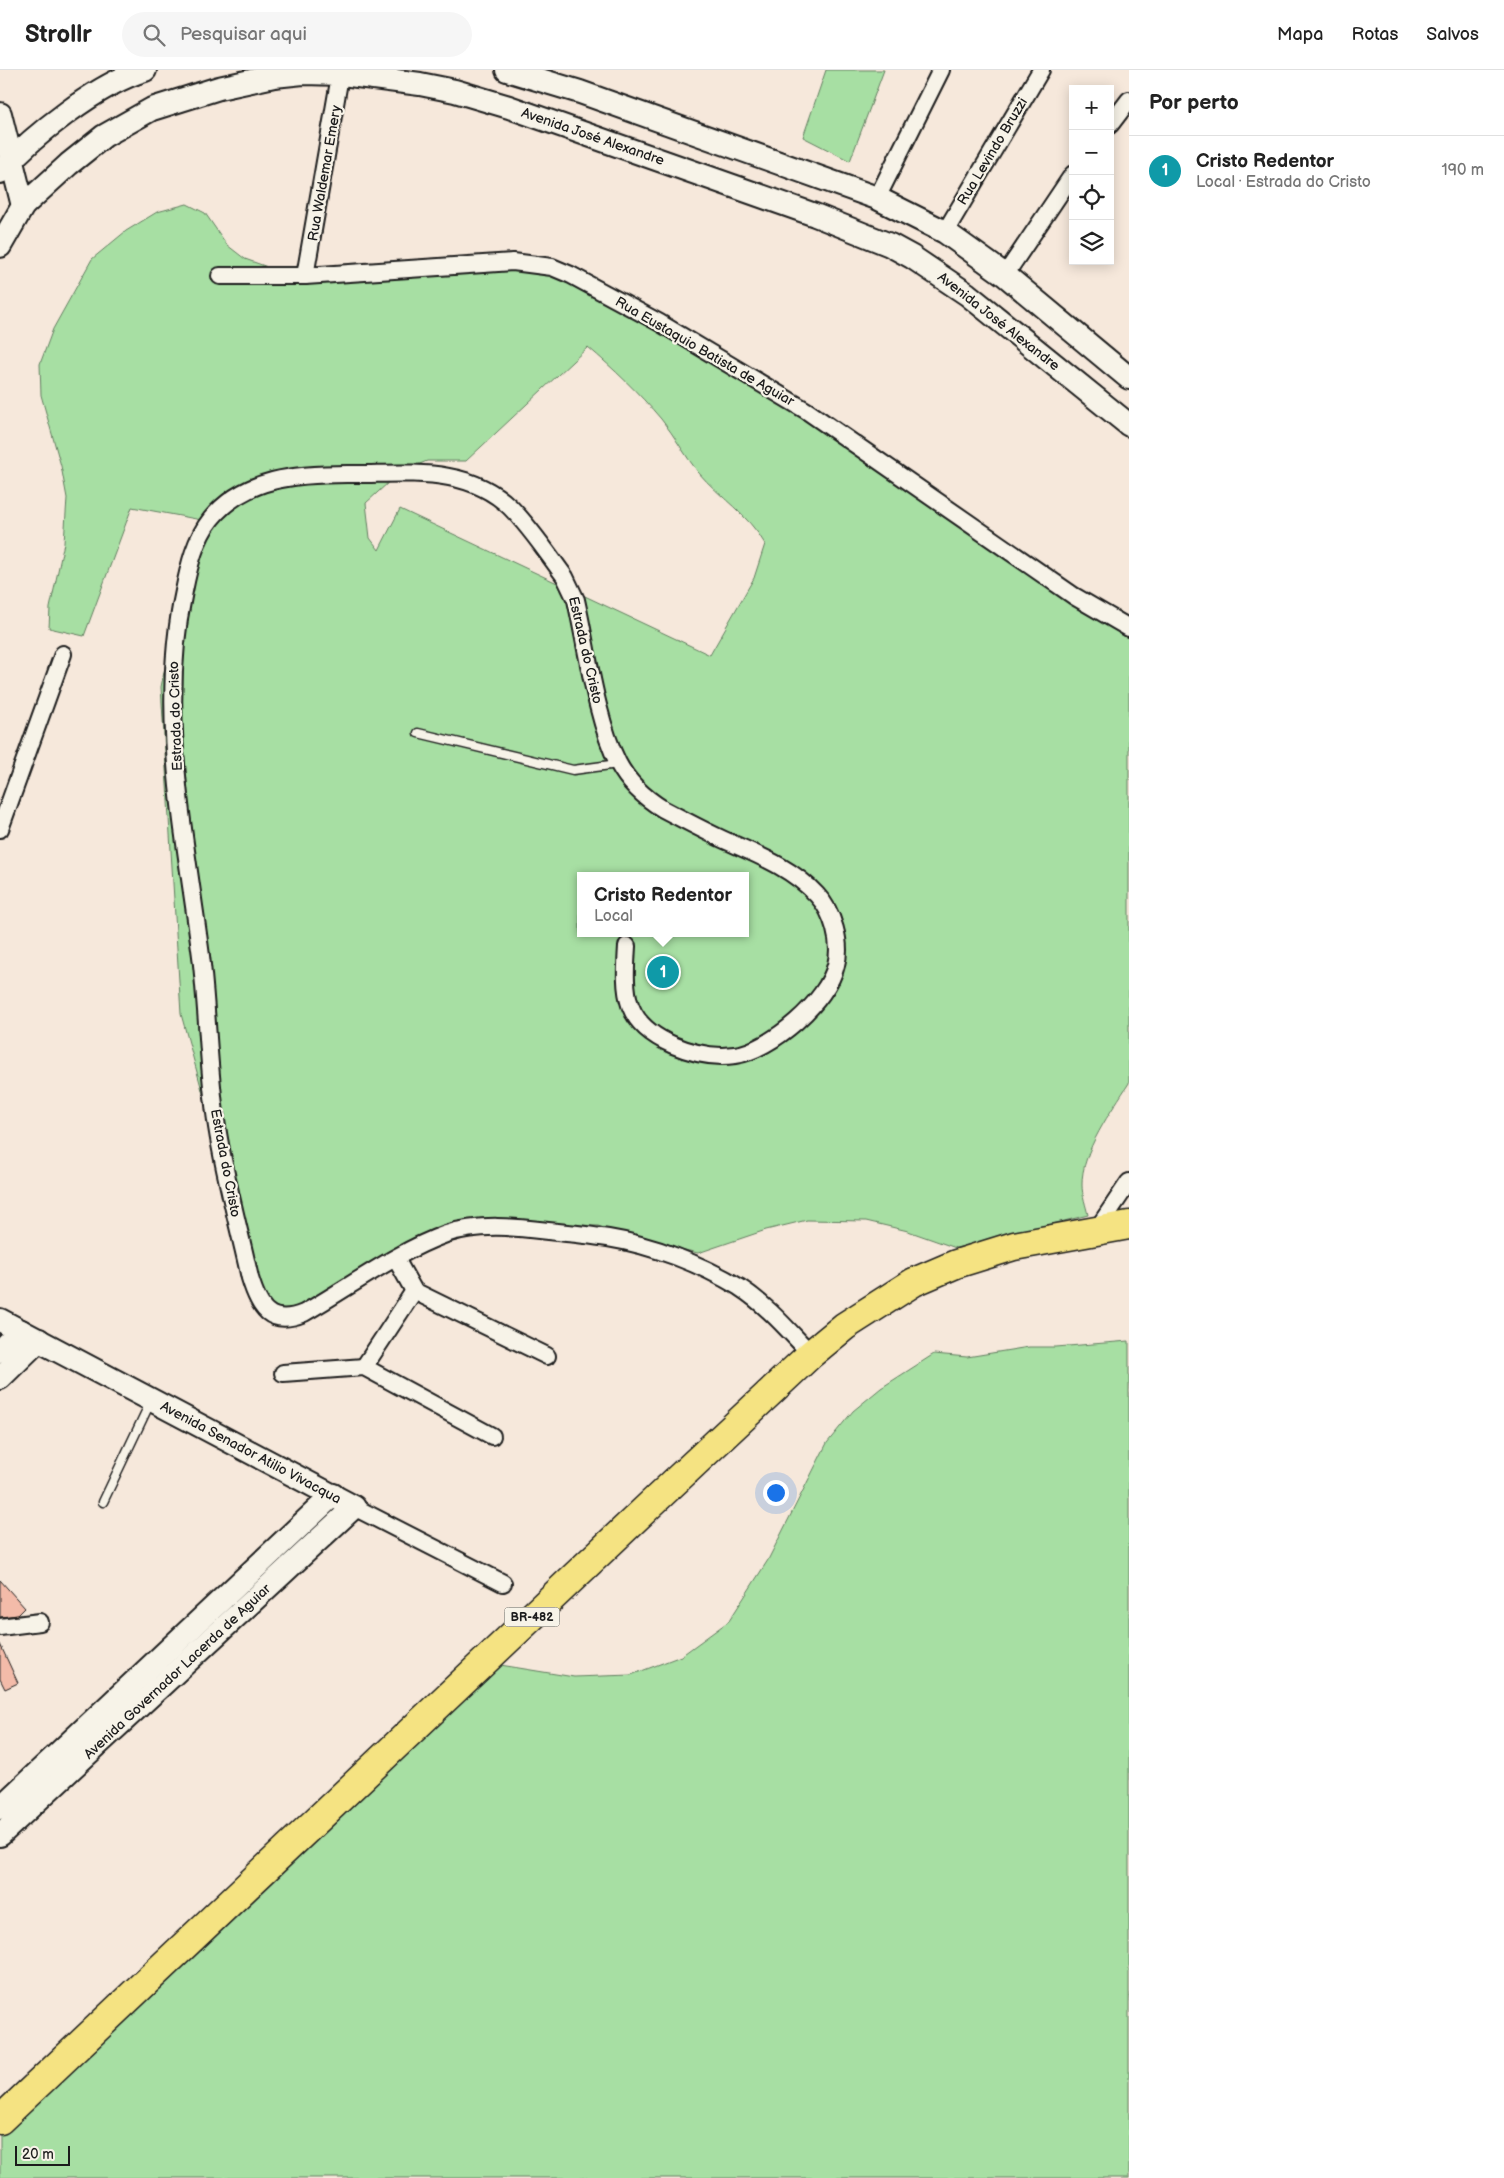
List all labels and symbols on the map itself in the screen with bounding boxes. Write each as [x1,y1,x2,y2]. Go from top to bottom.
street label: Rua Levindo Bruzzi [954,95,1031,208]
street label: Rua Waldemar Emery [304,103,345,242]
street label: Avenida José Alexandre [519,104,667,169]
street label: Avenida José Alexandre [934,269,1063,374]
street label: Rua Eustaquio Batista de Aguiar [612,293,798,410]
street label: Estrada do Cristo [565,595,606,705]
street label: Estrada do Cristo [165,661,186,771]
pin: 1 [647,953,679,991]
street label: Estrada do Cristo [207,1108,244,1219]
street label: Avenida Senador Atilio Vivacqua [158,1397,344,1507]
your location [763,1480,789,1506]
street label: Avenida Governador Lacerda de Aguiar [80,1580,275,1763]
road number: BR-482 [504,1608,560,1626]
scale bar [15,2143,70,2166]

